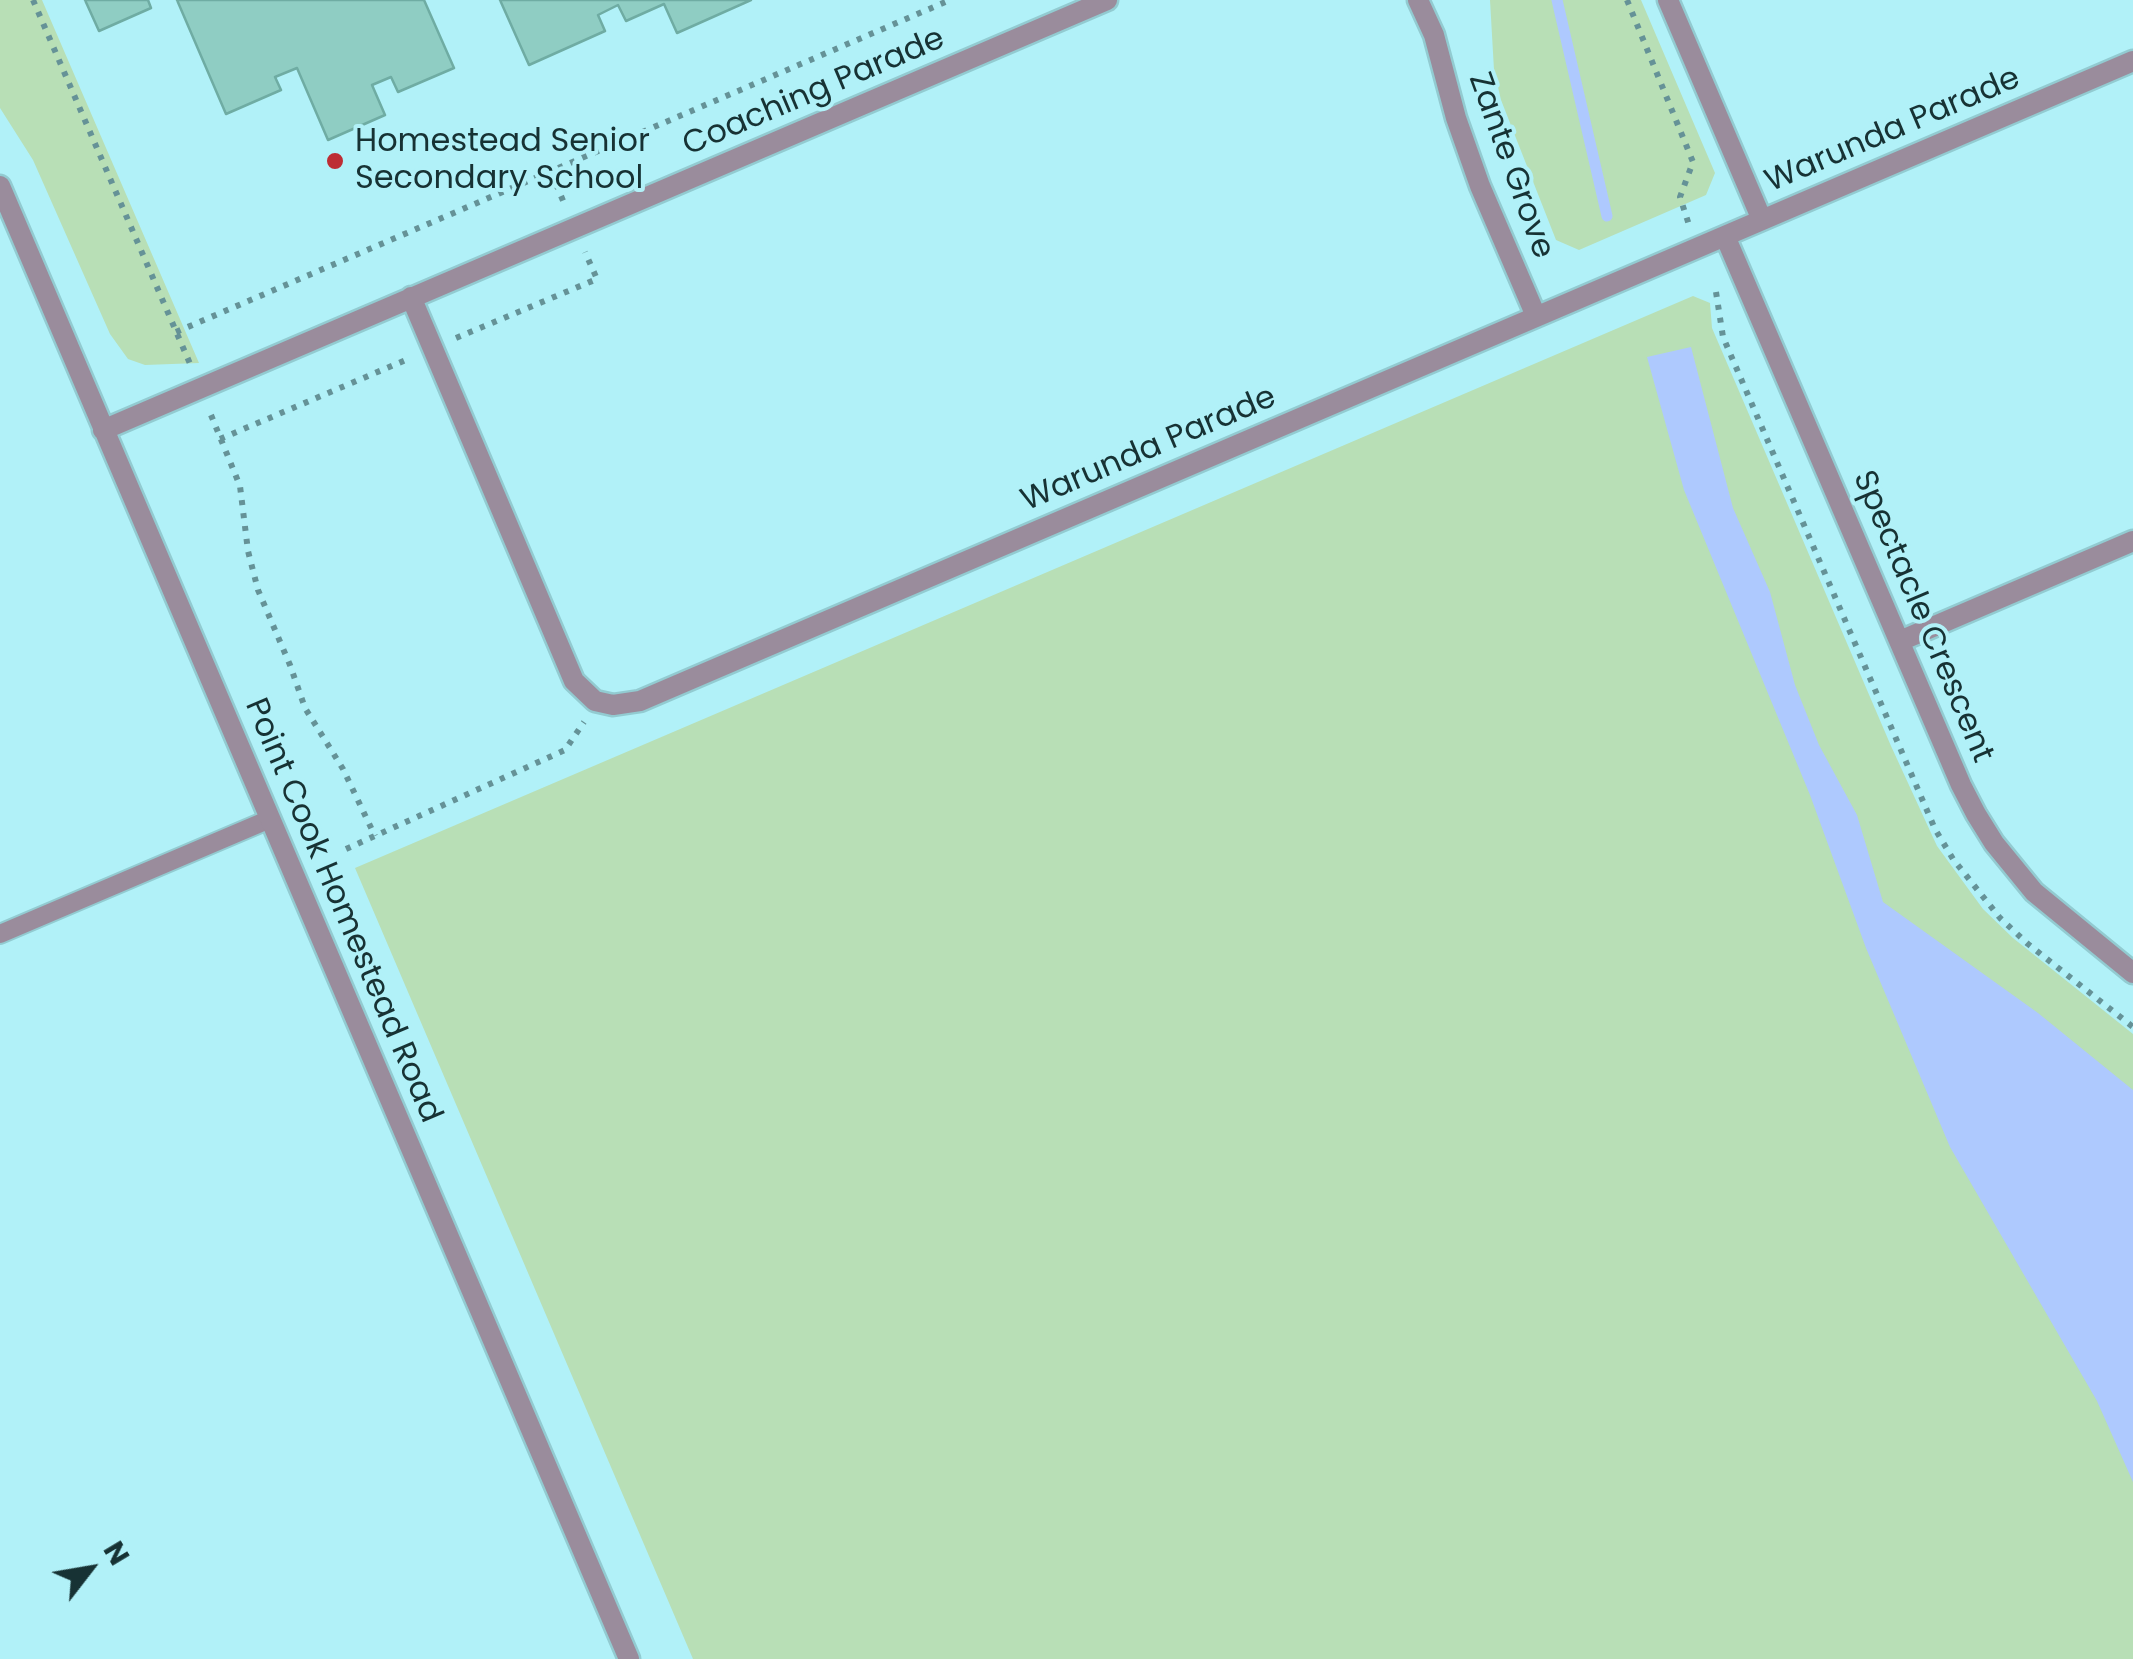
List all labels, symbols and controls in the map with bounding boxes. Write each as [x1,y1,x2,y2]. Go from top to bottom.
street label: Coaching Parade [677,21,951,165]
street label: Warunda Parade [1760,60,2026,202]
street label: Zante Grove [1459,68,1561,264]
place label: Homestead Senior Secondary School [355,124,650,199]
marker: Homestead Senior Secondary School [324,150,346,172]
street label: Warunda Parade [1016,379,1282,521]
street label: Spectacle Crescent [1843,465,2001,769]
street label: Point Cook Homestead Road [235,693,449,1129]
north arrow [40,1519,140,1619]
text: N [94,1534,138,1572]

